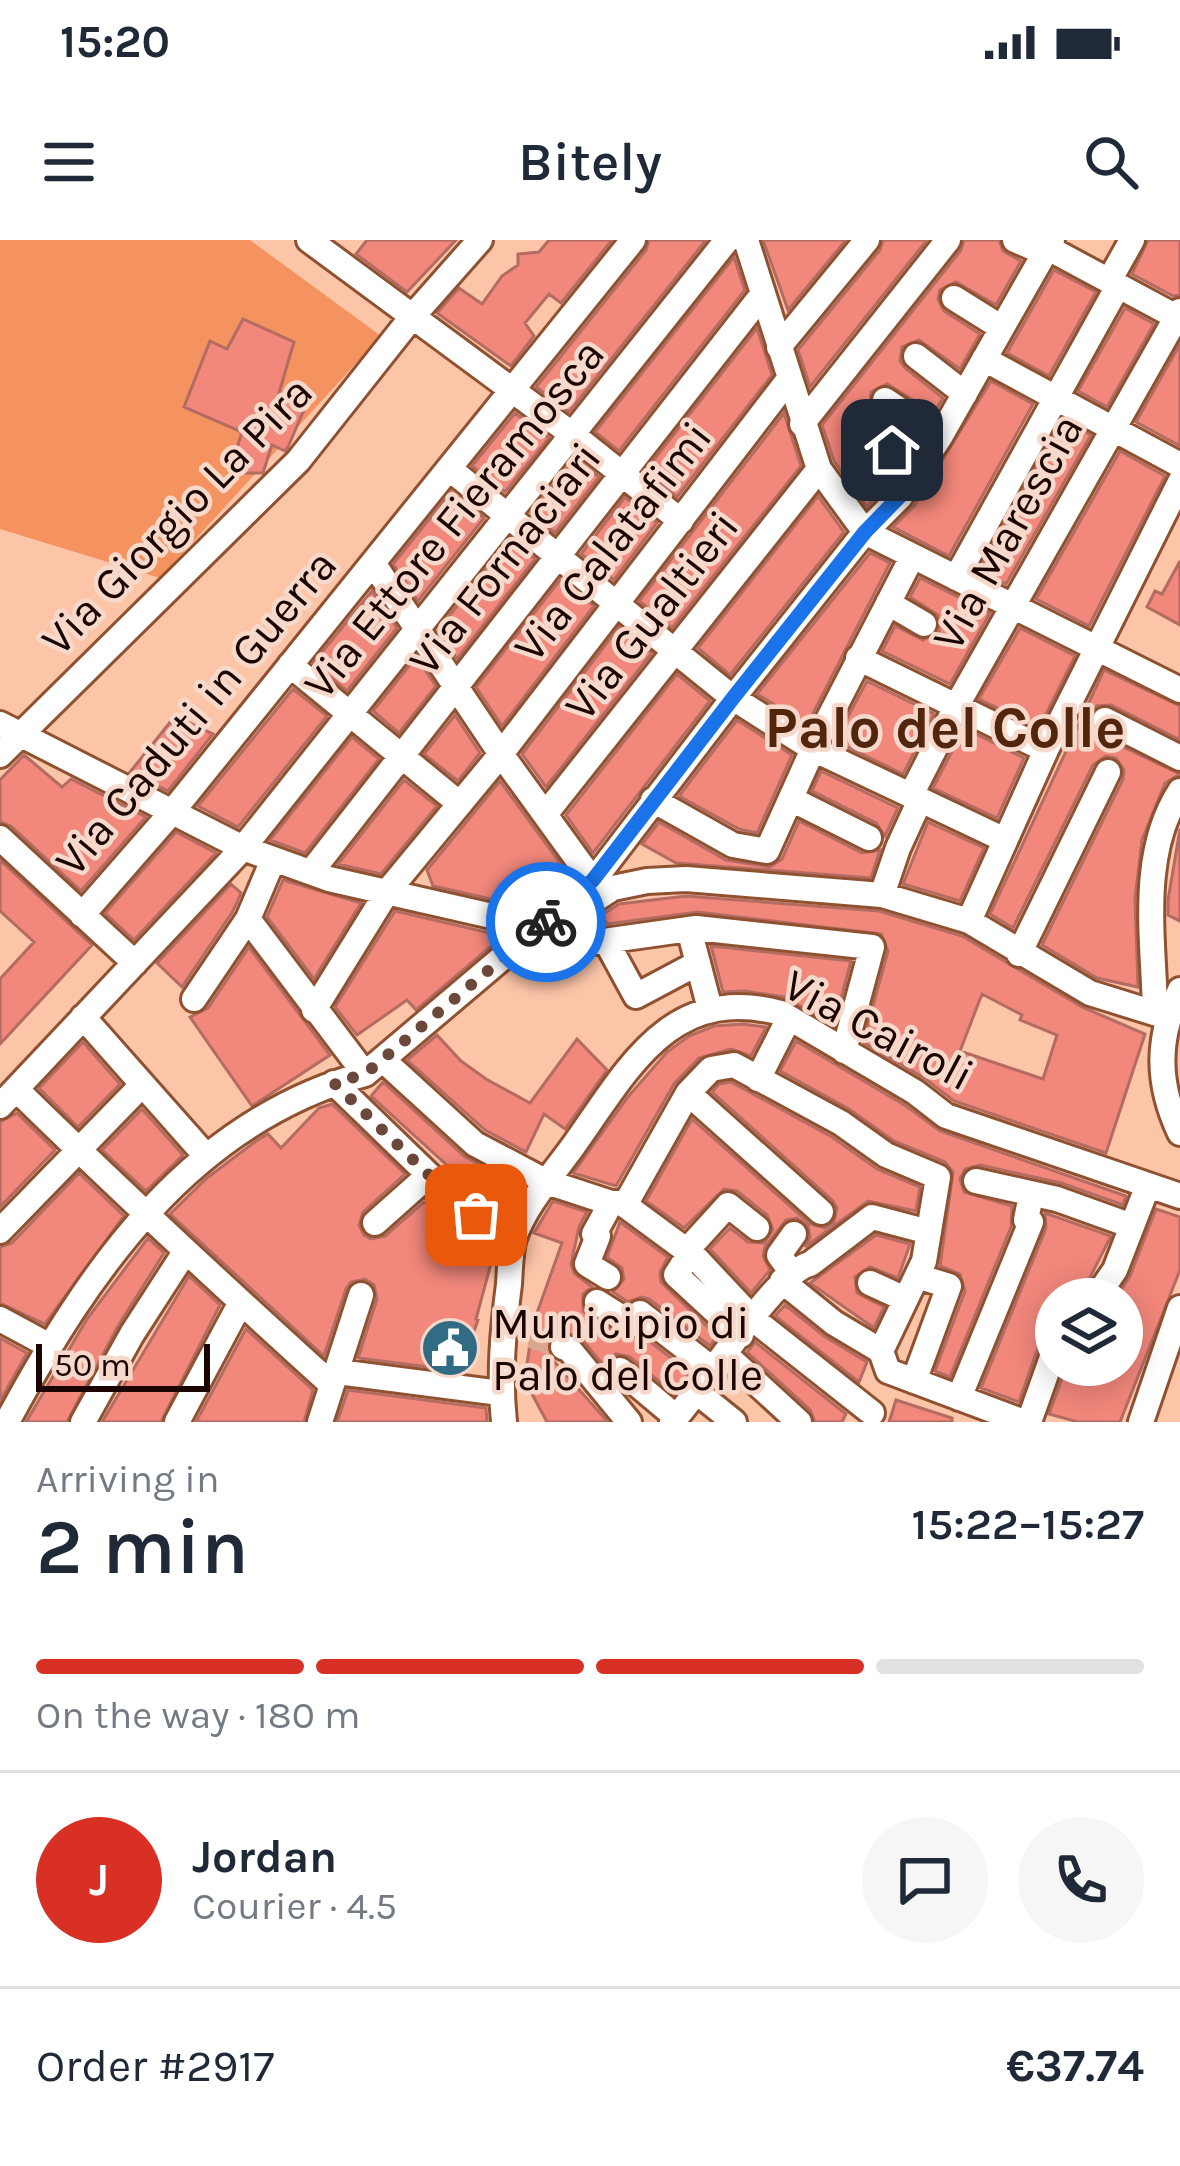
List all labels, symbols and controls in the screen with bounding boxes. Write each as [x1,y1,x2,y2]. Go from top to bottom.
text: 15:20 [60,16,170,68]
icon: menu [36,129,102,195]
icon: search [1078,129,1144,195]
text: Bitely [518,130,662,194]
street label: Via Ettore Fieramosca [293,328,615,709]
street label: Via Giorgio La Pira [31,366,323,666]
pin [841,399,943,501]
street label: Via Marescia [922,406,1094,659]
street label: Via Calatafimi [503,411,723,672]
icon: home [859,417,925,483]
street label: Via Fornaciari [398,432,612,685]
street label: Via Gualtieri [554,501,750,730]
street label: Via Caduti in Guerra [44,539,347,886]
district label: Palo del Colle [765,695,1125,761]
courier [486,862,606,982]
icon: bike [513,889,579,955]
street label: Via Cairoli [775,958,982,1101]
pin [425,1164,527,1266]
icon: bag [443,1182,509,1248]
map controls [1035,1278,1143,1386]
button: layers [1035,1278,1143,1386]
place label: Municipio di Palo del Colle [492,1297,763,1401]
public building icon: Municipio di Palo del Colle [419,1317,481,1379]
scale bar [36,1338,210,1391]
text: 50 m [54,1346,131,1384]
text: Arriving in [36,1456,219,1502]
text: 15:22–15:27 [912,1498,1144,1550]
text: 2 min [36,1501,249,1593]
text: On the way · 180 m [36,1692,361,1738]
button: chat [862,1817,988,1943]
button: phone [1018,1817,1144,1943]
text: Jordan [192,1831,337,1883]
text: J [89,1854,109,1906]
text: Courier · 4.5 [192,1883,397,1929]
text: Order #2917 [36,2040,274,2092]
text: €37.74 [1006,2040,1144,2092]

